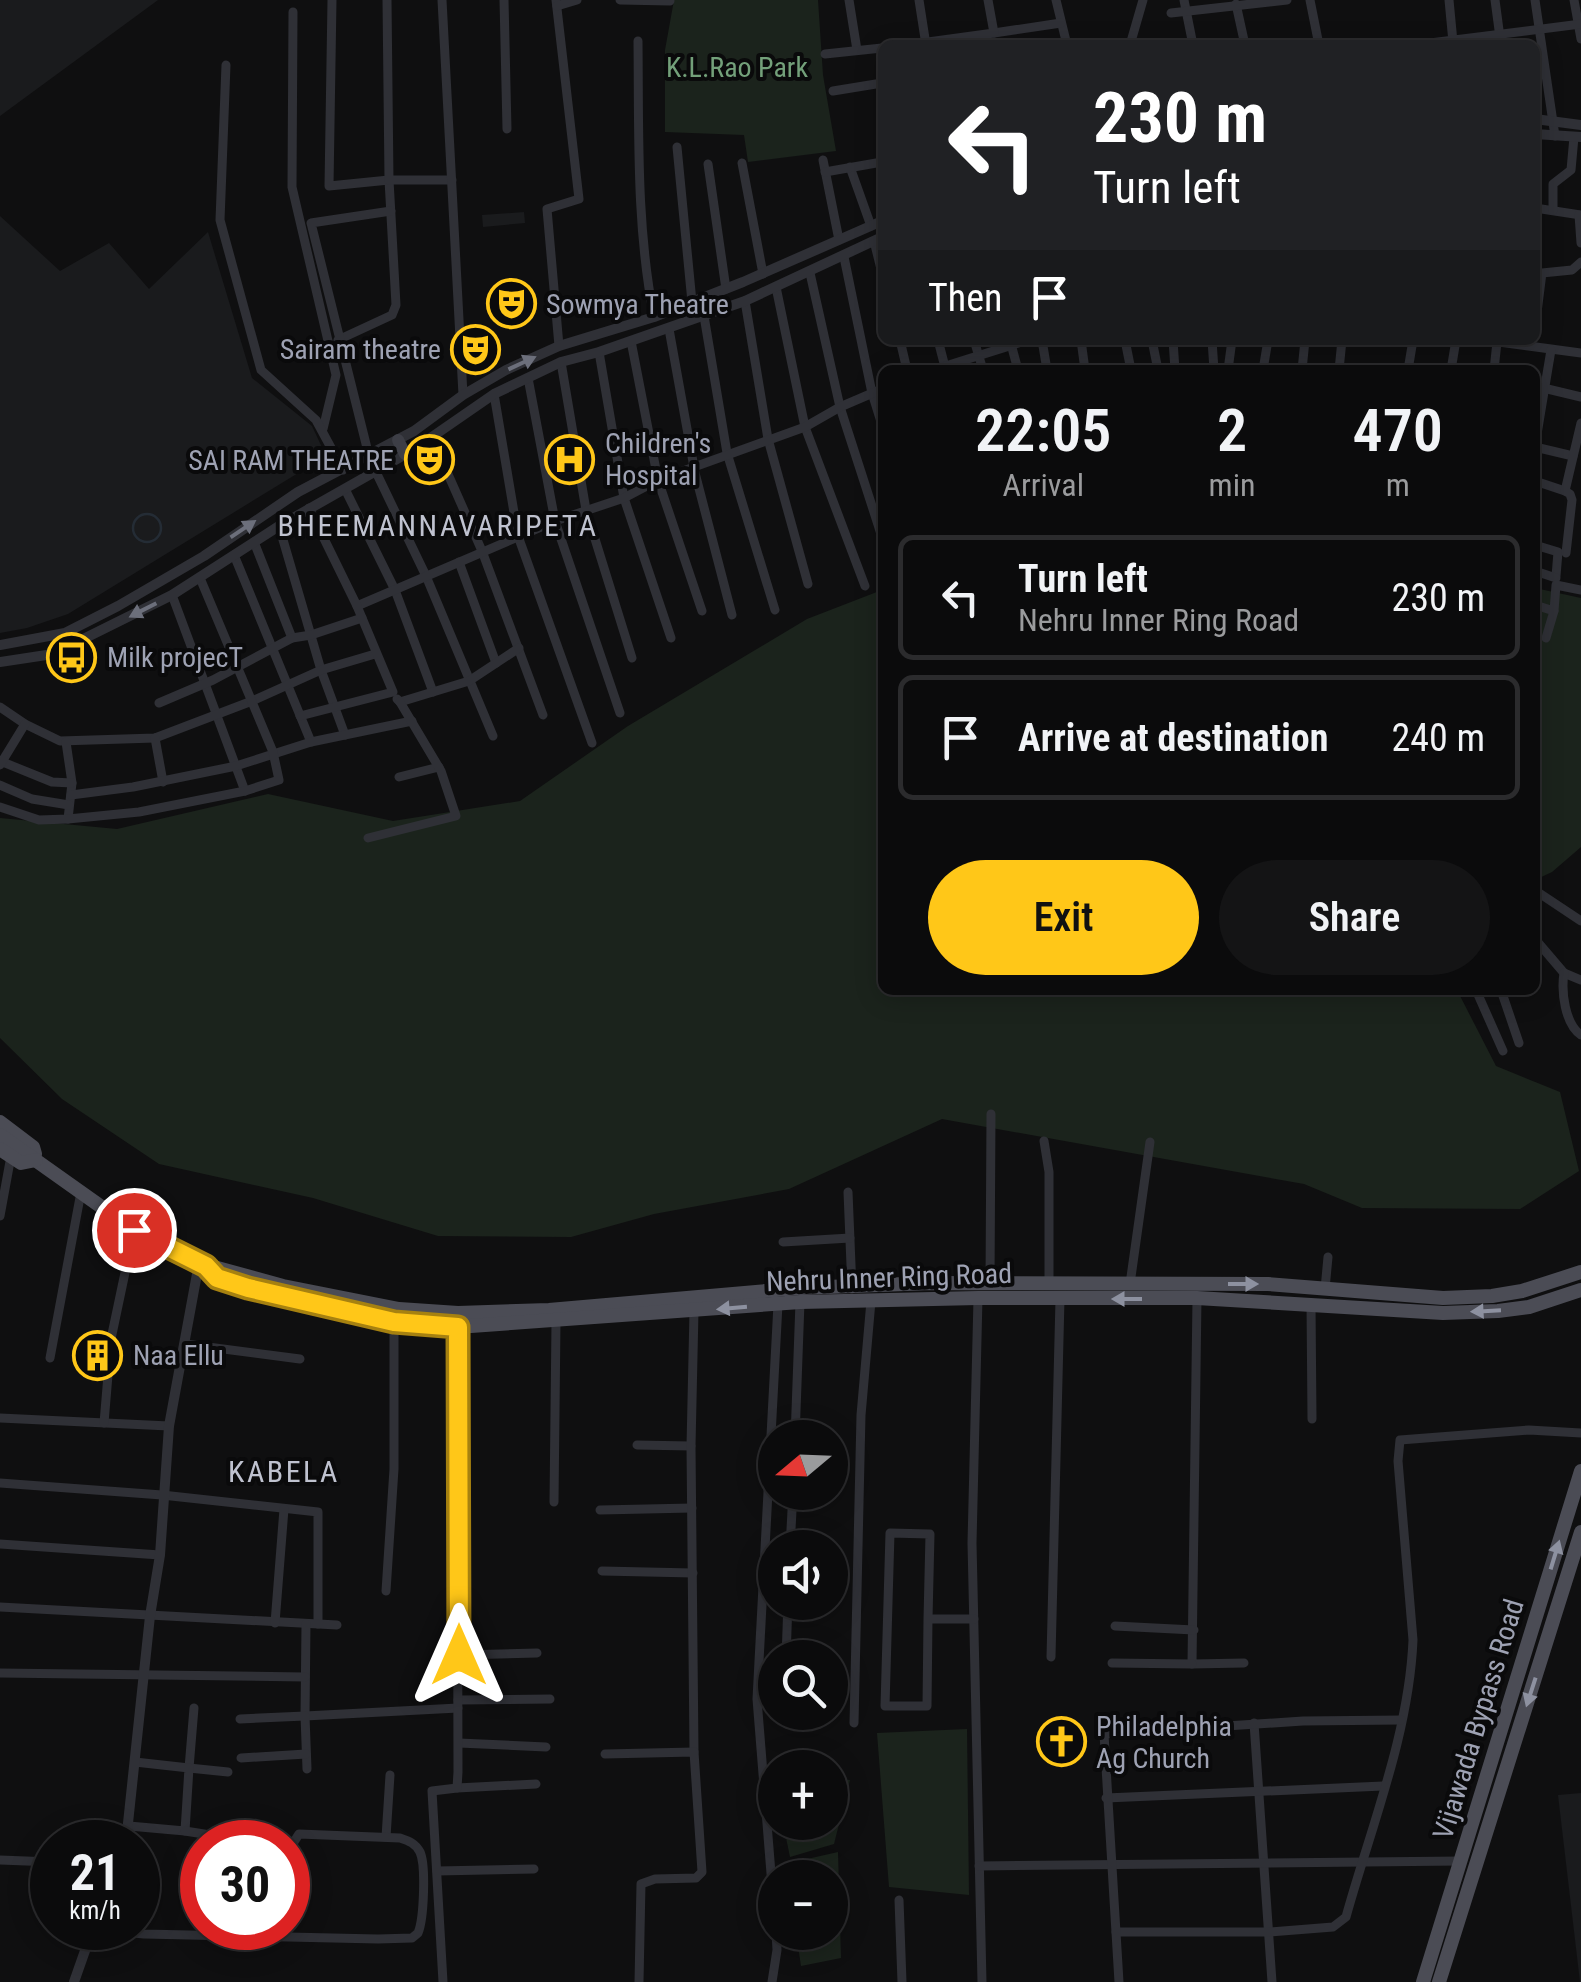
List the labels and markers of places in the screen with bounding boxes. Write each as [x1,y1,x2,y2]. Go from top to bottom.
theatre icon: Sowmya Theatre [485,278,537,330]
place label: Sowmya Theatre [546,288,729,321]
theatre icon: Sairam theatre [450,323,502,375]
place label: Sairam theatre [280,333,441,366]
place label: Children's Hospital [605,427,711,492]
hospital icon: Children's Hospital [544,433,596,485]
theatre icon: SAI RAM THEATRE [403,434,455,486]
place label: SAI RAM THEATRE [188,444,394,477]
bus stop icon: Milk projecT [46,631,98,683]
place label: Milk projecT [107,641,243,674]
pin [92,1188,177,1273]
building icon: Naa Ellu [72,1329,124,1381]
place label: Naa Ellu [133,1339,224,1372]
place label: Philadelphia Ag Church [1096,1710,1232,1775]
church icon: Philadelphia Ag Church [1035,1716,1087,1768]

